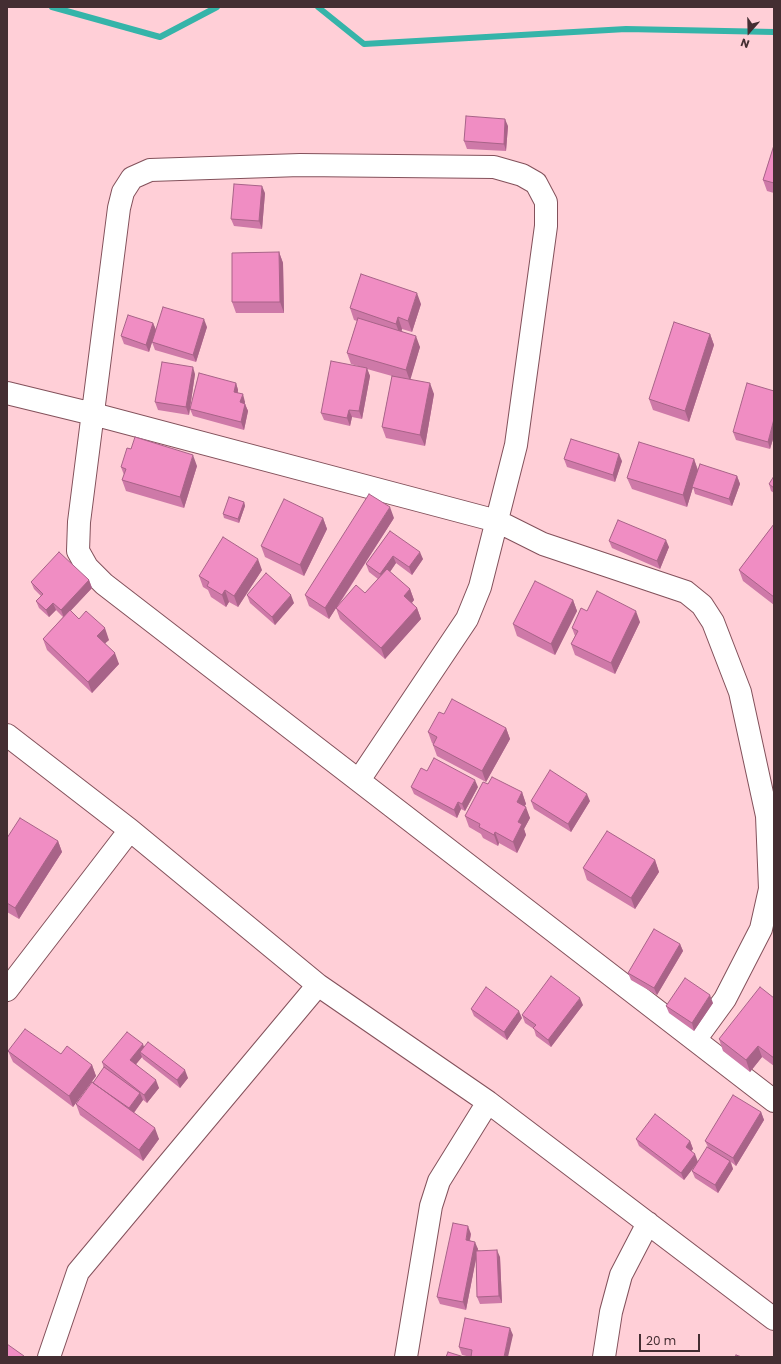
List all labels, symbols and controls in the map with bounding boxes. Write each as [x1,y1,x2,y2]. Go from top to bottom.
north arrow [729,12,769,52]
text: N [738,34,752,52]
scale bar [641,1326,702,1352]
text: 20 m [646,1332,676,1349]

